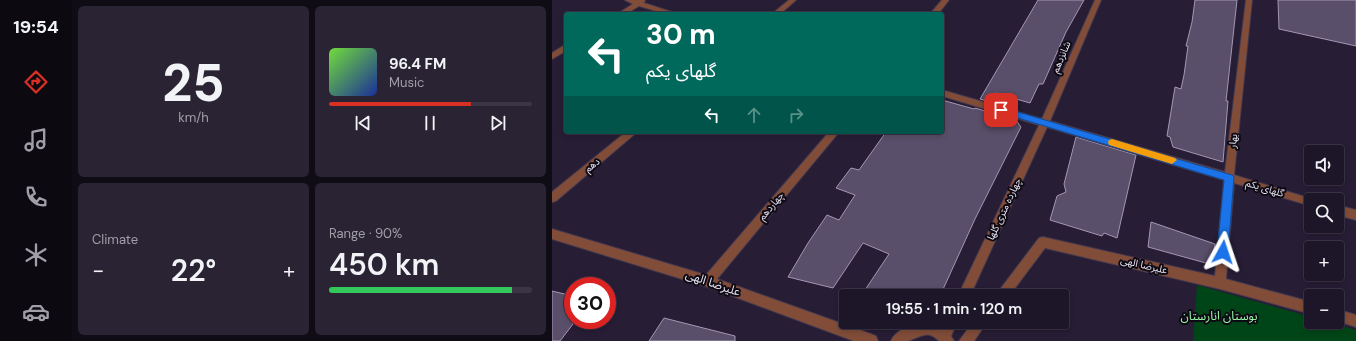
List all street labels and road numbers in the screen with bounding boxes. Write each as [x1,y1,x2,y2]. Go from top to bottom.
street label: شانزدهم [1049,39,1074,75]
street label: بهار [1226,133,1240,150]
street label: دهم [582,155,603,176]
street label: چهارده متری گلها [984,176,1024,242]
street label: گلهای یکم [1244,176,1286,201]
street label: چهاردهم [755,189,788,224]
street label: علیرضا الهی [1119,253,1169,277]
street label: علیرضا الهی [683,266,743,300]

